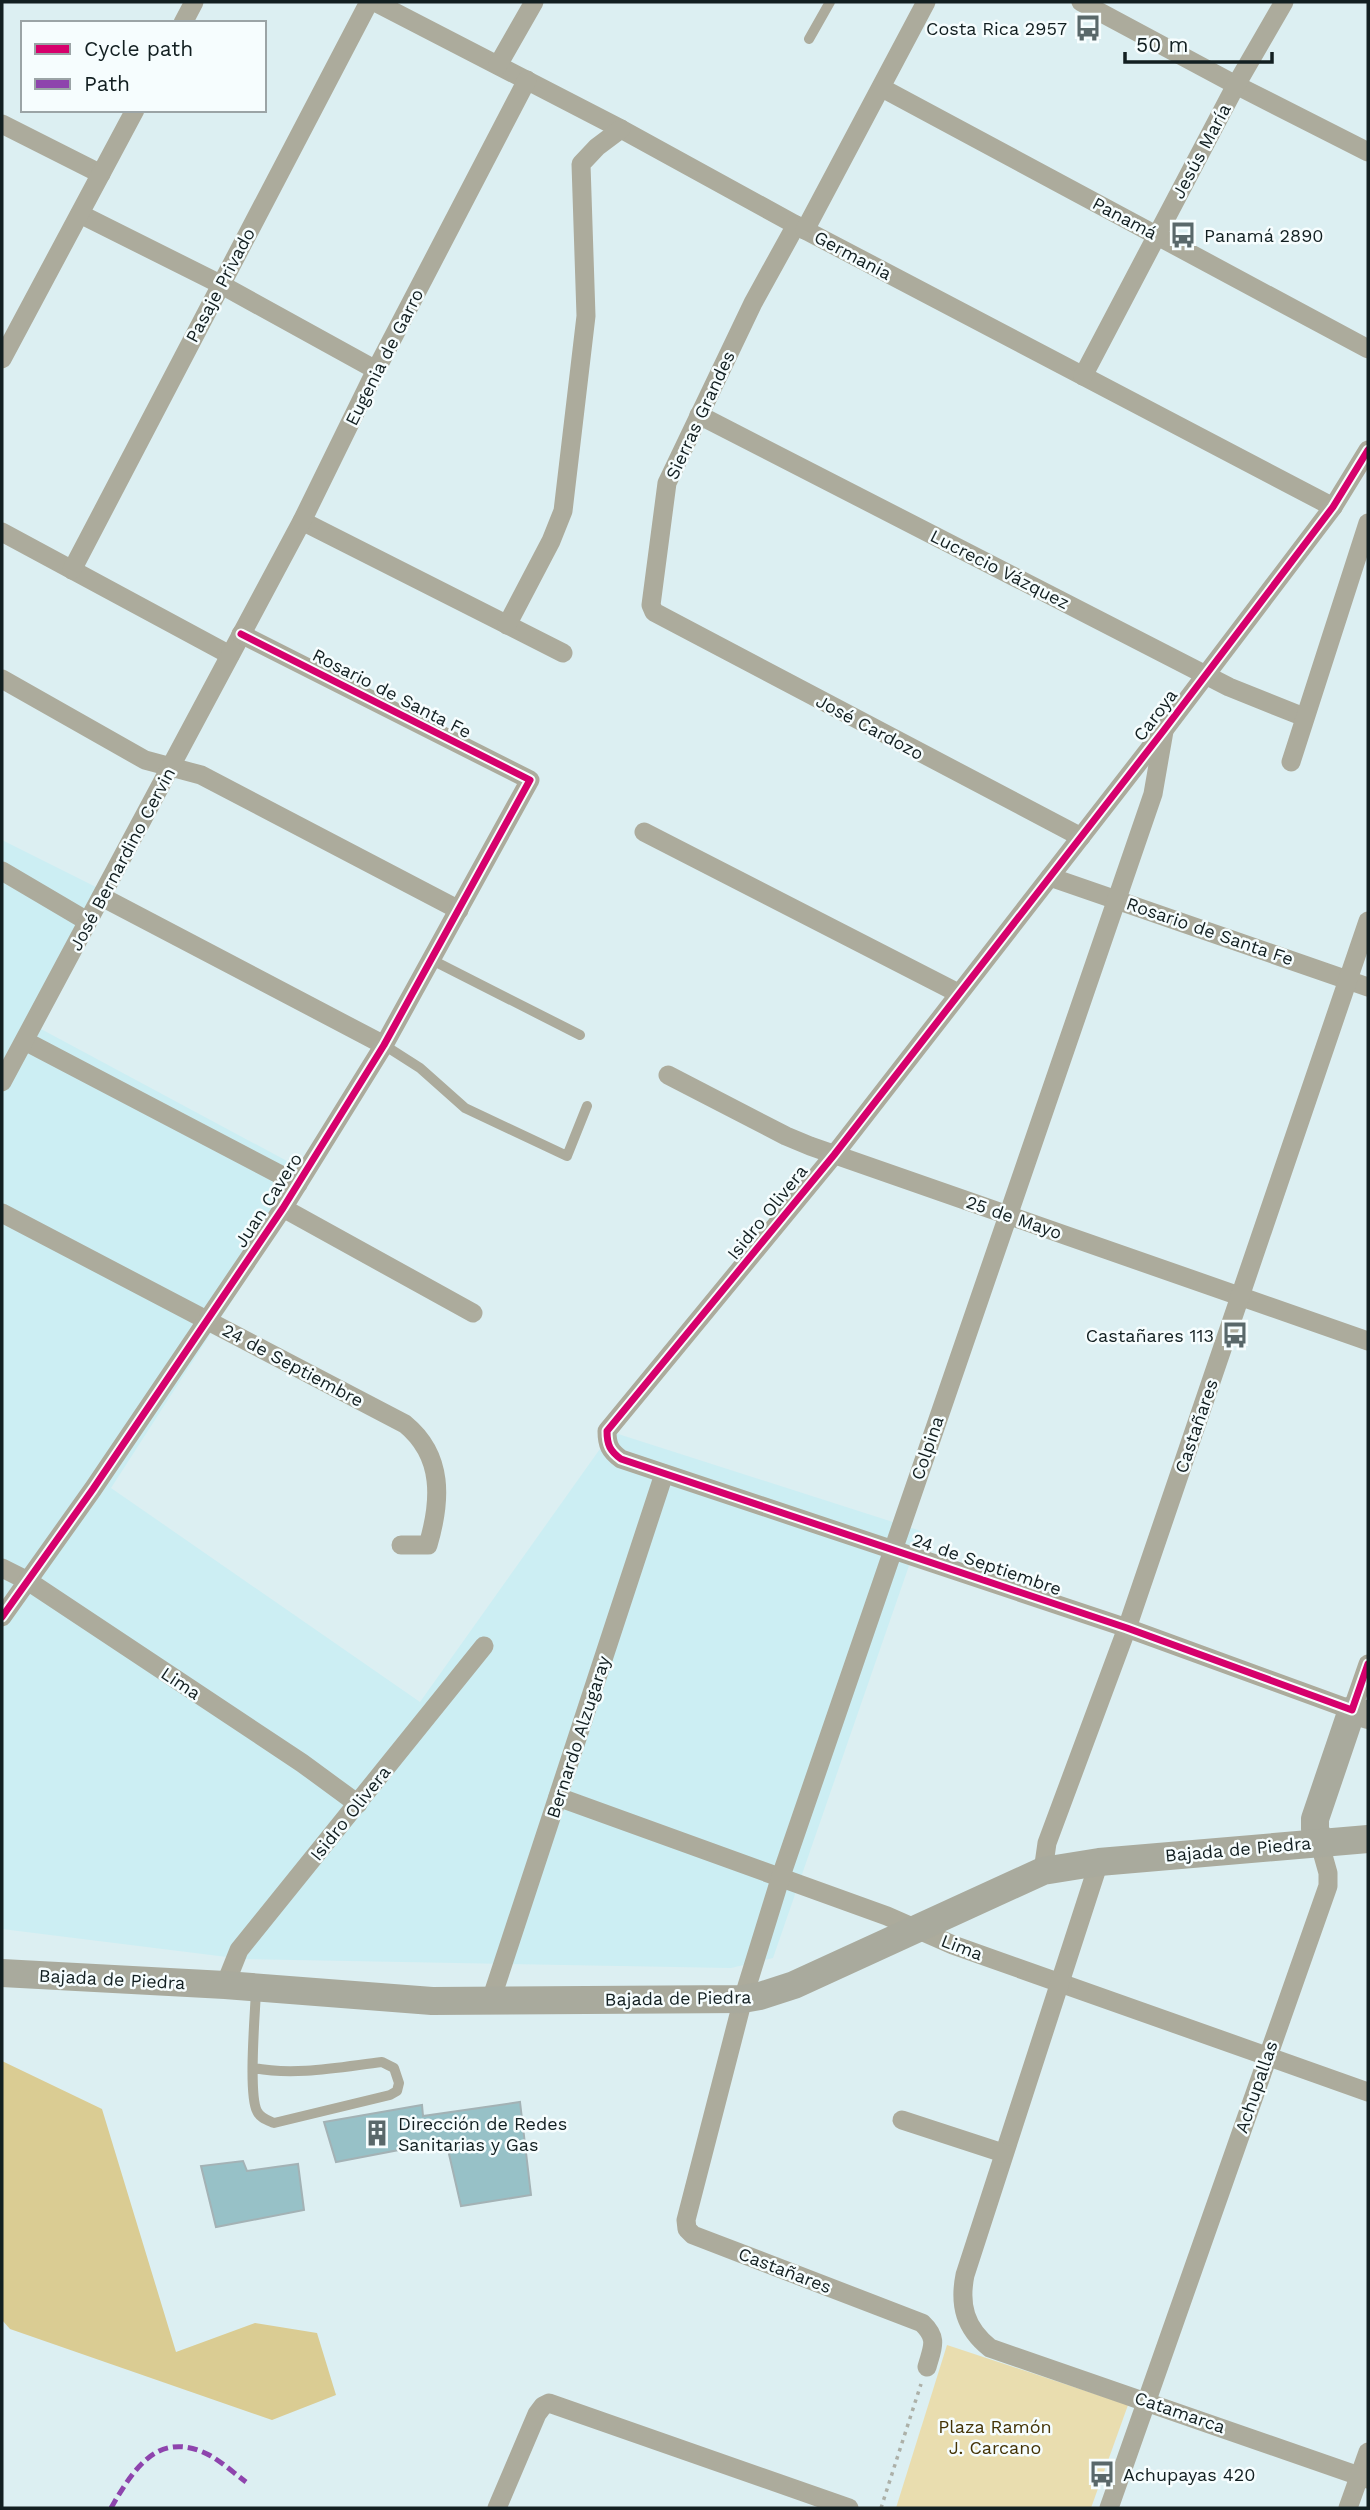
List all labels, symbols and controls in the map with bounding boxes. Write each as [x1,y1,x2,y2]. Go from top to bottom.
bus stop icon: Costa Rica 2957 [1073,13,1103,43]
place label: Costa Rica 2957 [926,18,1067,39]
legend [21,21,266,112]
scale bar [1125,21,1272,65]
text: 50 m [1136,32,1188,57]
text: Cycle path [84,36,193,61]
text: Path [84,71,130,96]
street label: Jesús María [1167,100,1235,202]
street label: Panamá [1089,192,1161,244]
bus stop icon: Panamá 2890 [1168,220,1198,250]
street label: Pasaje Privado [181,224,259,346]
place label: Panamá 2890 [1204,225,1323,246]
street label: Germania [811,226,895,284]
street label: Eugenia de Garro [341,285,427,429]
street label: Sierras Grandes [661,347,739,483]
street label: Lucrecio Vázquez [927,525,1073,613]
street label: Rosario de Santa Fe [309,644,475,742]
street label: Caroya [1129,685,1181,745]
street label: José Cardozo [813,690,927,764]
street label: José Bernardino Cervin [65,764,179,954]
street label: Rosario de Santa Fe [1124,893,1296,969]
street label: Juan Cavero [230,1149,306,1251]
street label: Isidro Olivera [722,1161,812,1263]
street label: 25 de Mayo [963,1191,1065,1243]
street label: 24 de Septiembre [219,1319,367,1411]
bus stop icon: Castañares 113 [1220,1320,1250,1350]
place label: Castañares 113 [1086,1325,1214,1346]
street label: Castañares [1170,1376,1222,1476]
street label: Colpina [906,1413,948,1483]
street label: 24 de Septiembre [910,1529,1064,1599]
street label: Bernardo Alzugaray [542,1653,614,1821]
street label: Lima [157,1662,205,1704]
street label: Isidro Olivera [305,1762,395,1864]
street label: Bajada de Piedra [1164,1832,1312,1866]
street label: Lima [938,1930,986,1964]
street label: Bajada de Piedra [38,1965,186,1993]
street label: Bajada de Piedra [604,1986,752,2010]
street label: Achupallas [1230,2038,1282,2136]
place label: Dirección de Redes Sanitarias y Gas [398,2113,567,2155]
building icon: Dirección de Redes Sanitarias y Gas [362,2118,392,2148]
street label: Castañares [735,2243,835,2297]
street label: Catamarca [1132,2387,1228,2437]
park label: Plaza Ramón J. Carcano [938,2416,1052,2458]
bus stop icon: Achupayas 420 [1087,2459,1117,2489]
place label: Achupayas 420 [1123,2464,1256,2485]

